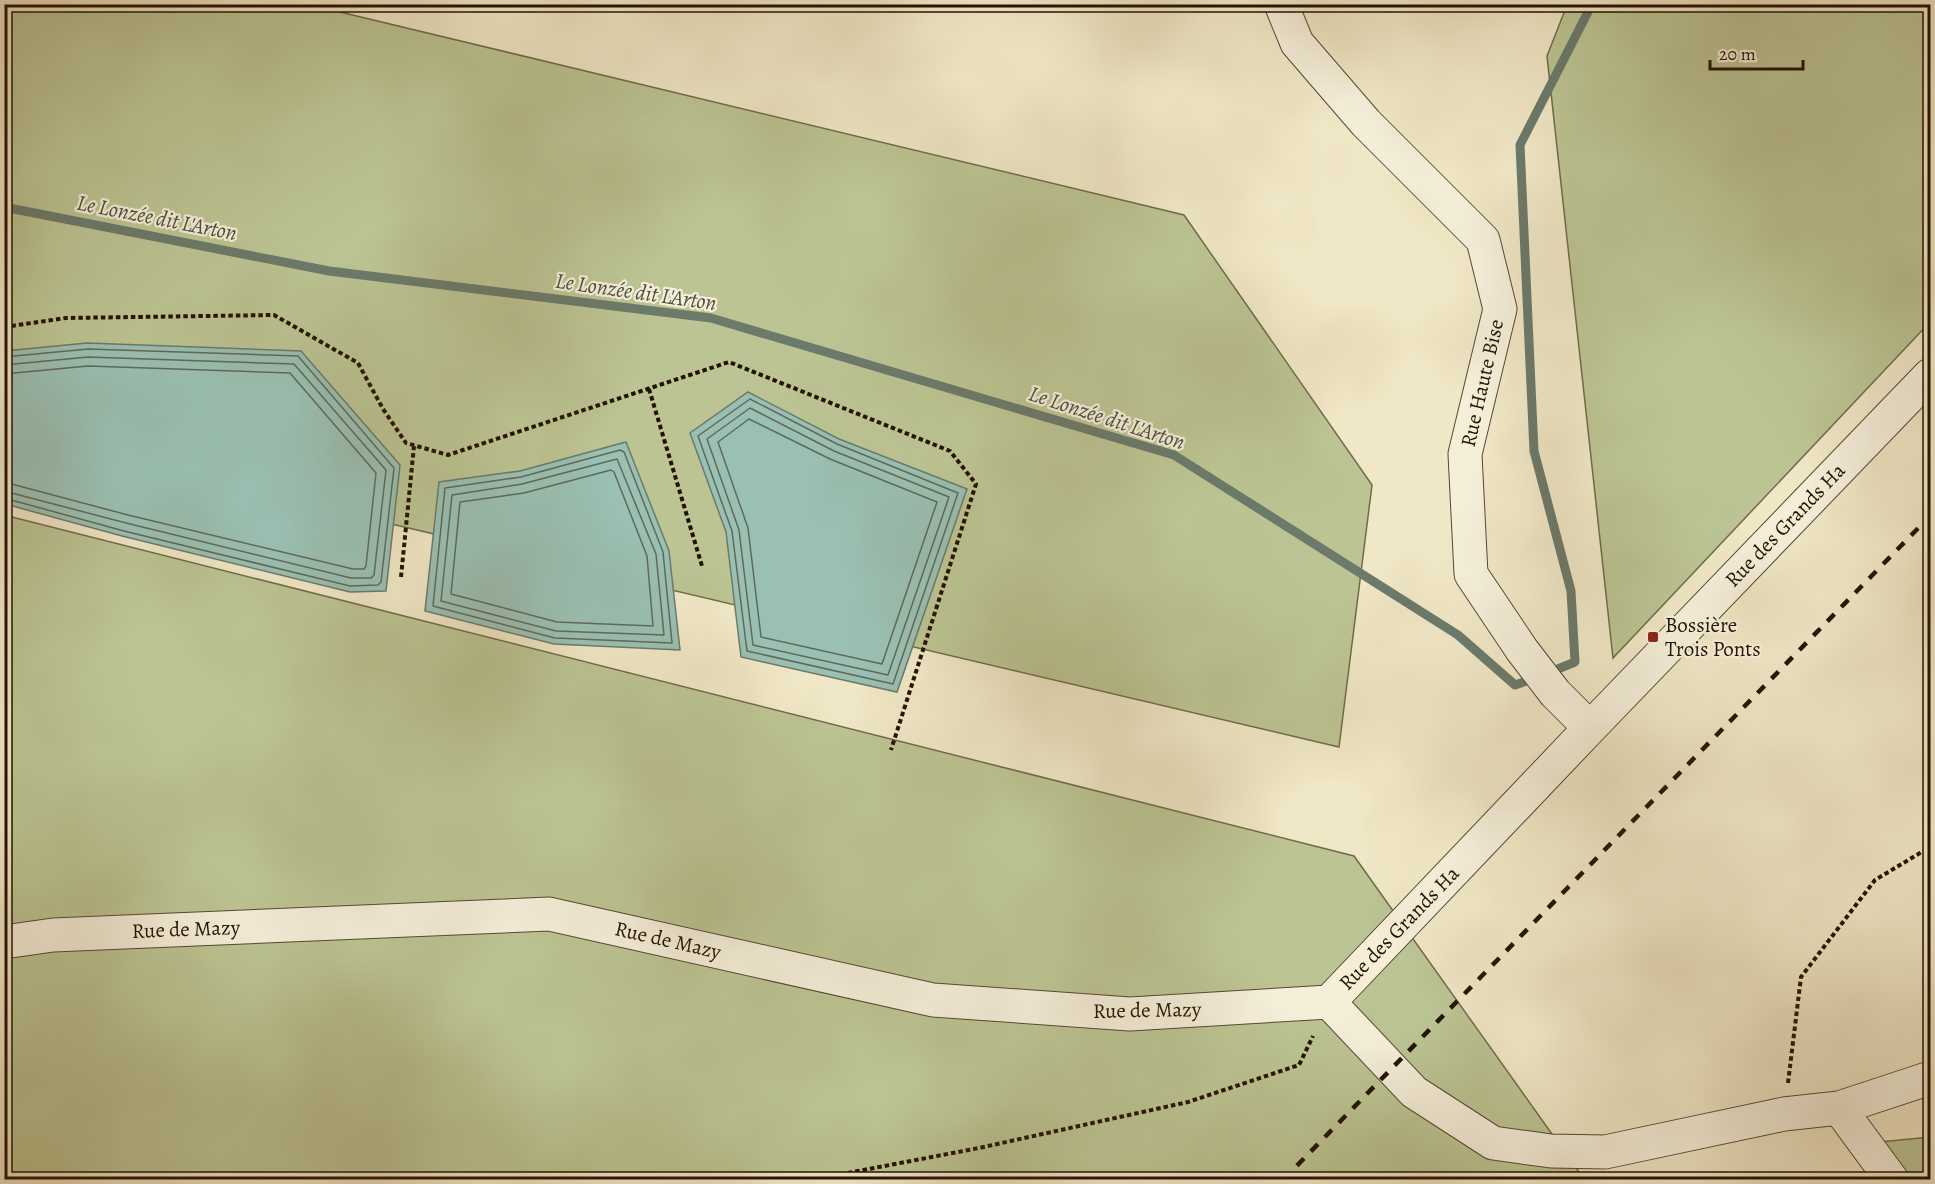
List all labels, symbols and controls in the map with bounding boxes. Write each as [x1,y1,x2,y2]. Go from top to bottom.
scale bar [1710,33,1803,71]
text: 20 m [1719,42,1756,66]
water label: Le Lonzée dit L'Arton [74,188,240,248]
water label: Le Lonzée dit L'Arton [553,266,719,318]
street label: Rue Haute Bise [1454,316,1510,450]
water label: Le Lonzée dit L'Arton [1025,379,1189,457]
street label: Rue des Grands Ha [1719,457,1852,593]
place label: Bossière Trois Ponts [1665,611,1761,663]
marker: Bossière Trois Ponts [1646,630,1660,644]
street label: Rue des Grands Ha [1333,860,1466,996]
street label: Rue de Mazy [131,913,241,945]
street label: Rue de Mazy [612,914,725,966]
street label: Rue de Mazy [1093,995,1202,1025]

